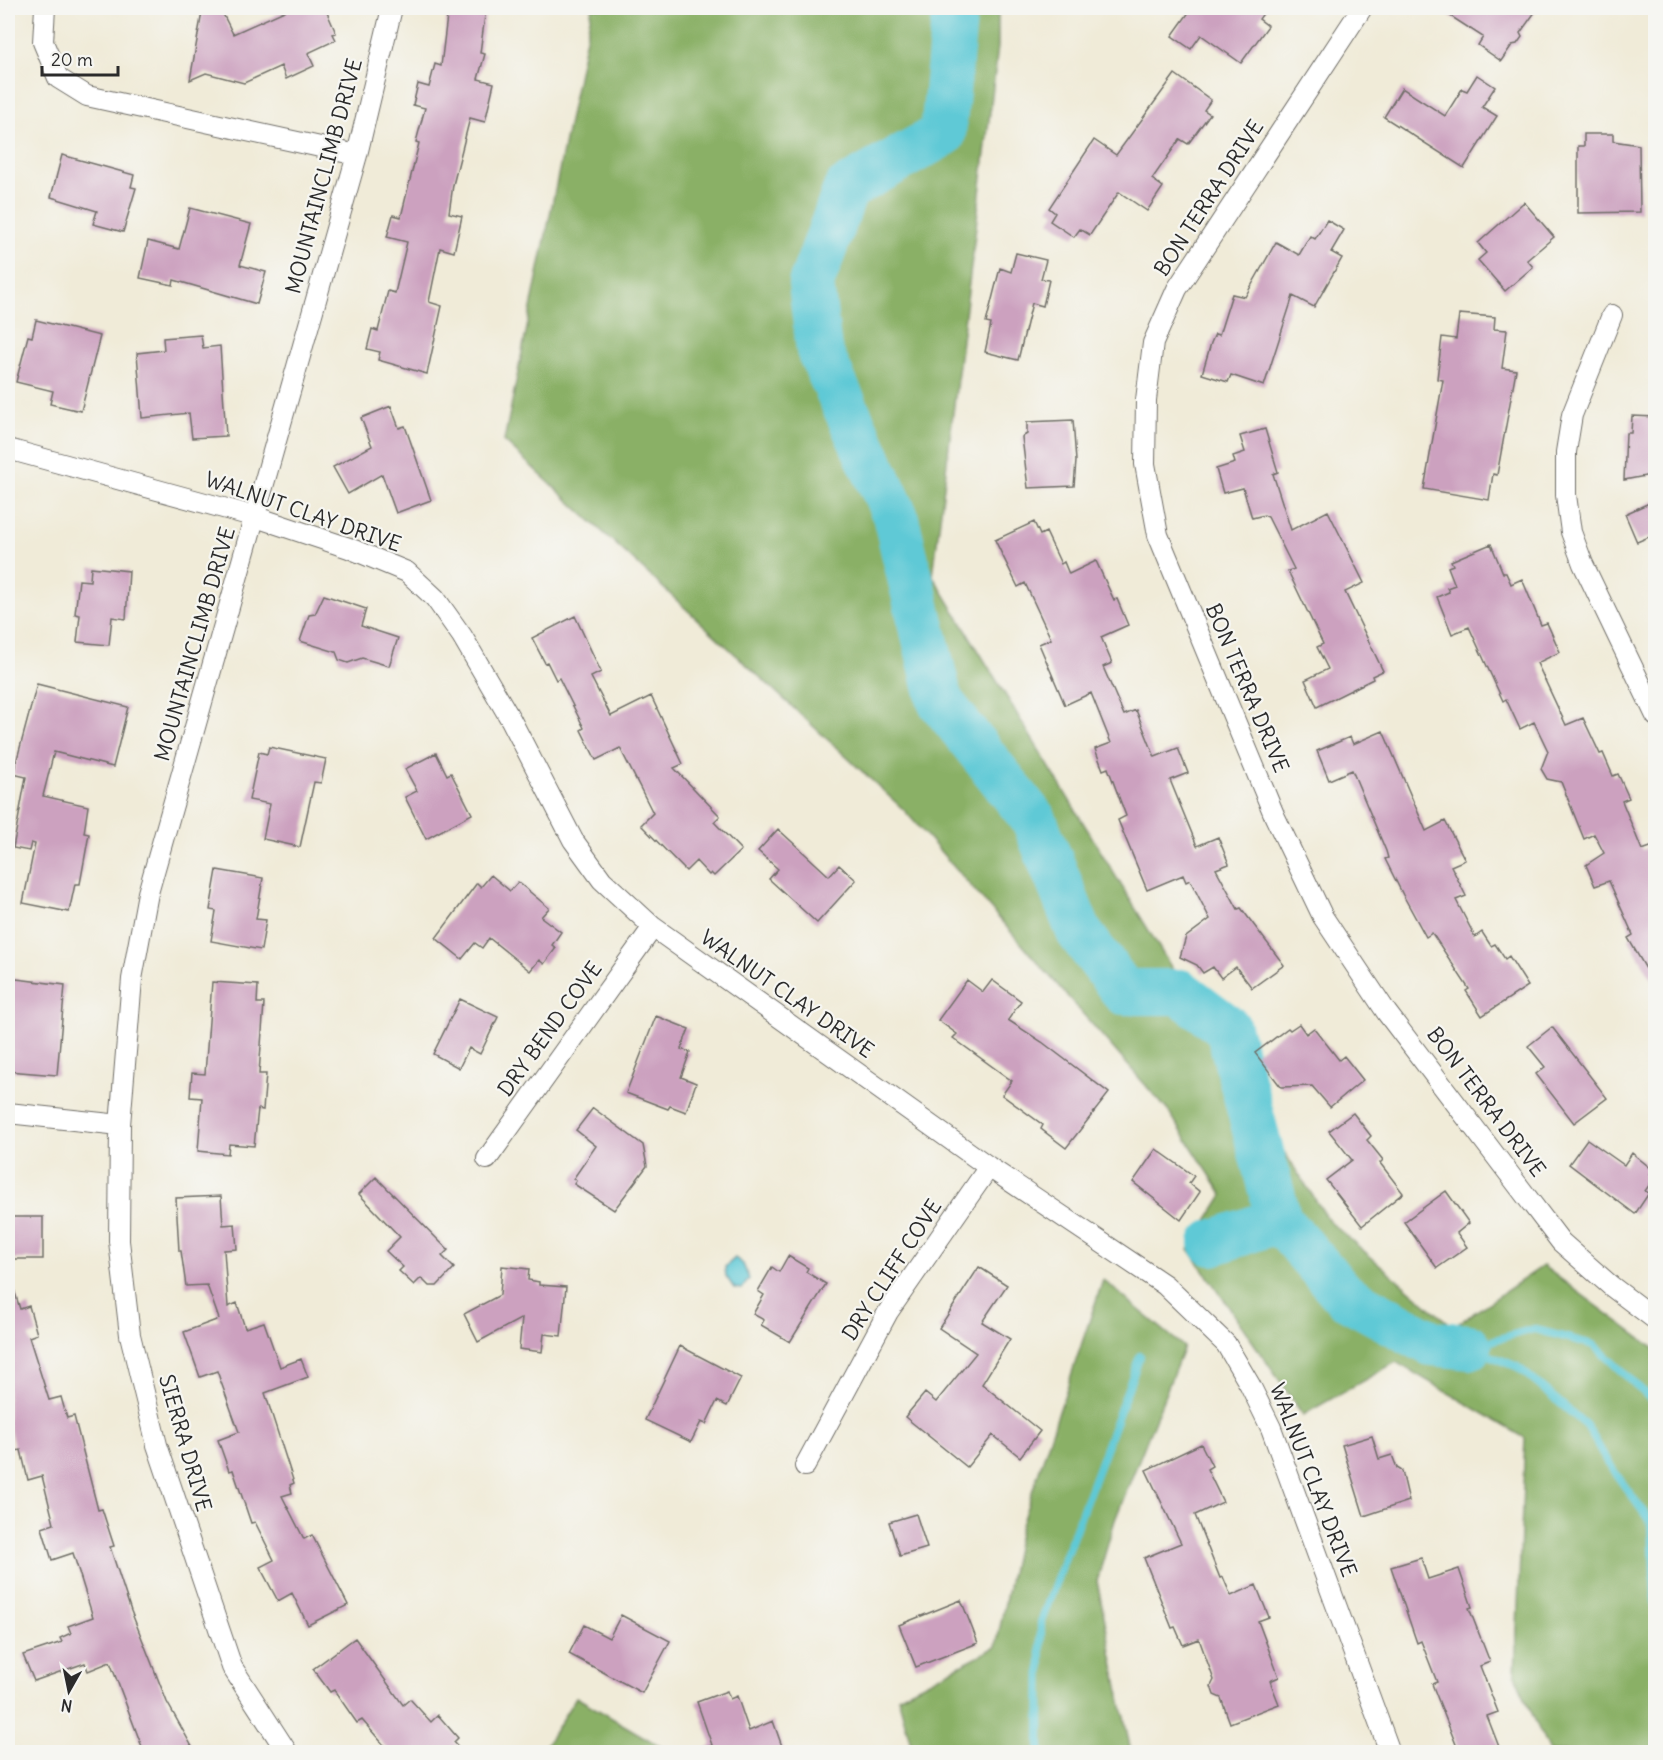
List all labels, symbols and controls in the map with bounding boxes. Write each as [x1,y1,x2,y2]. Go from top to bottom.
scale bar [42,39,118,77]
text: 20 m [51,48,93,71]
street label: MOUNTAINCLIMB DRIVE [279,55,368,296]
street label: BON TERRA DRIVE [1148,115,1269,281]
street label: WALNUT CLAY DRIVE [202,465,405,558]
street label: MOUNTAINCLIMB DRIVE [148,524,241,764]
street label: BON TERRA DRIVE [1200,599,1295,776]
street label: WALNUT CLAY DRIVE [695,924,879,1064]
street label: DRY BEND COVE [492,956,608,1101]
street label: BON TERRA DRIVE [1421,1021,1552,1182]
street label: DRY CLIFF COVE [836,1194,947,1345]
street label: SIERRA DRIVE [153,1371,218,1514]
street label: WALNUT CLAY DRIVE [1264,1379,1363,1581]
north arrow [39,1661,99,1721]
text: N [60,1695,74,1717]

